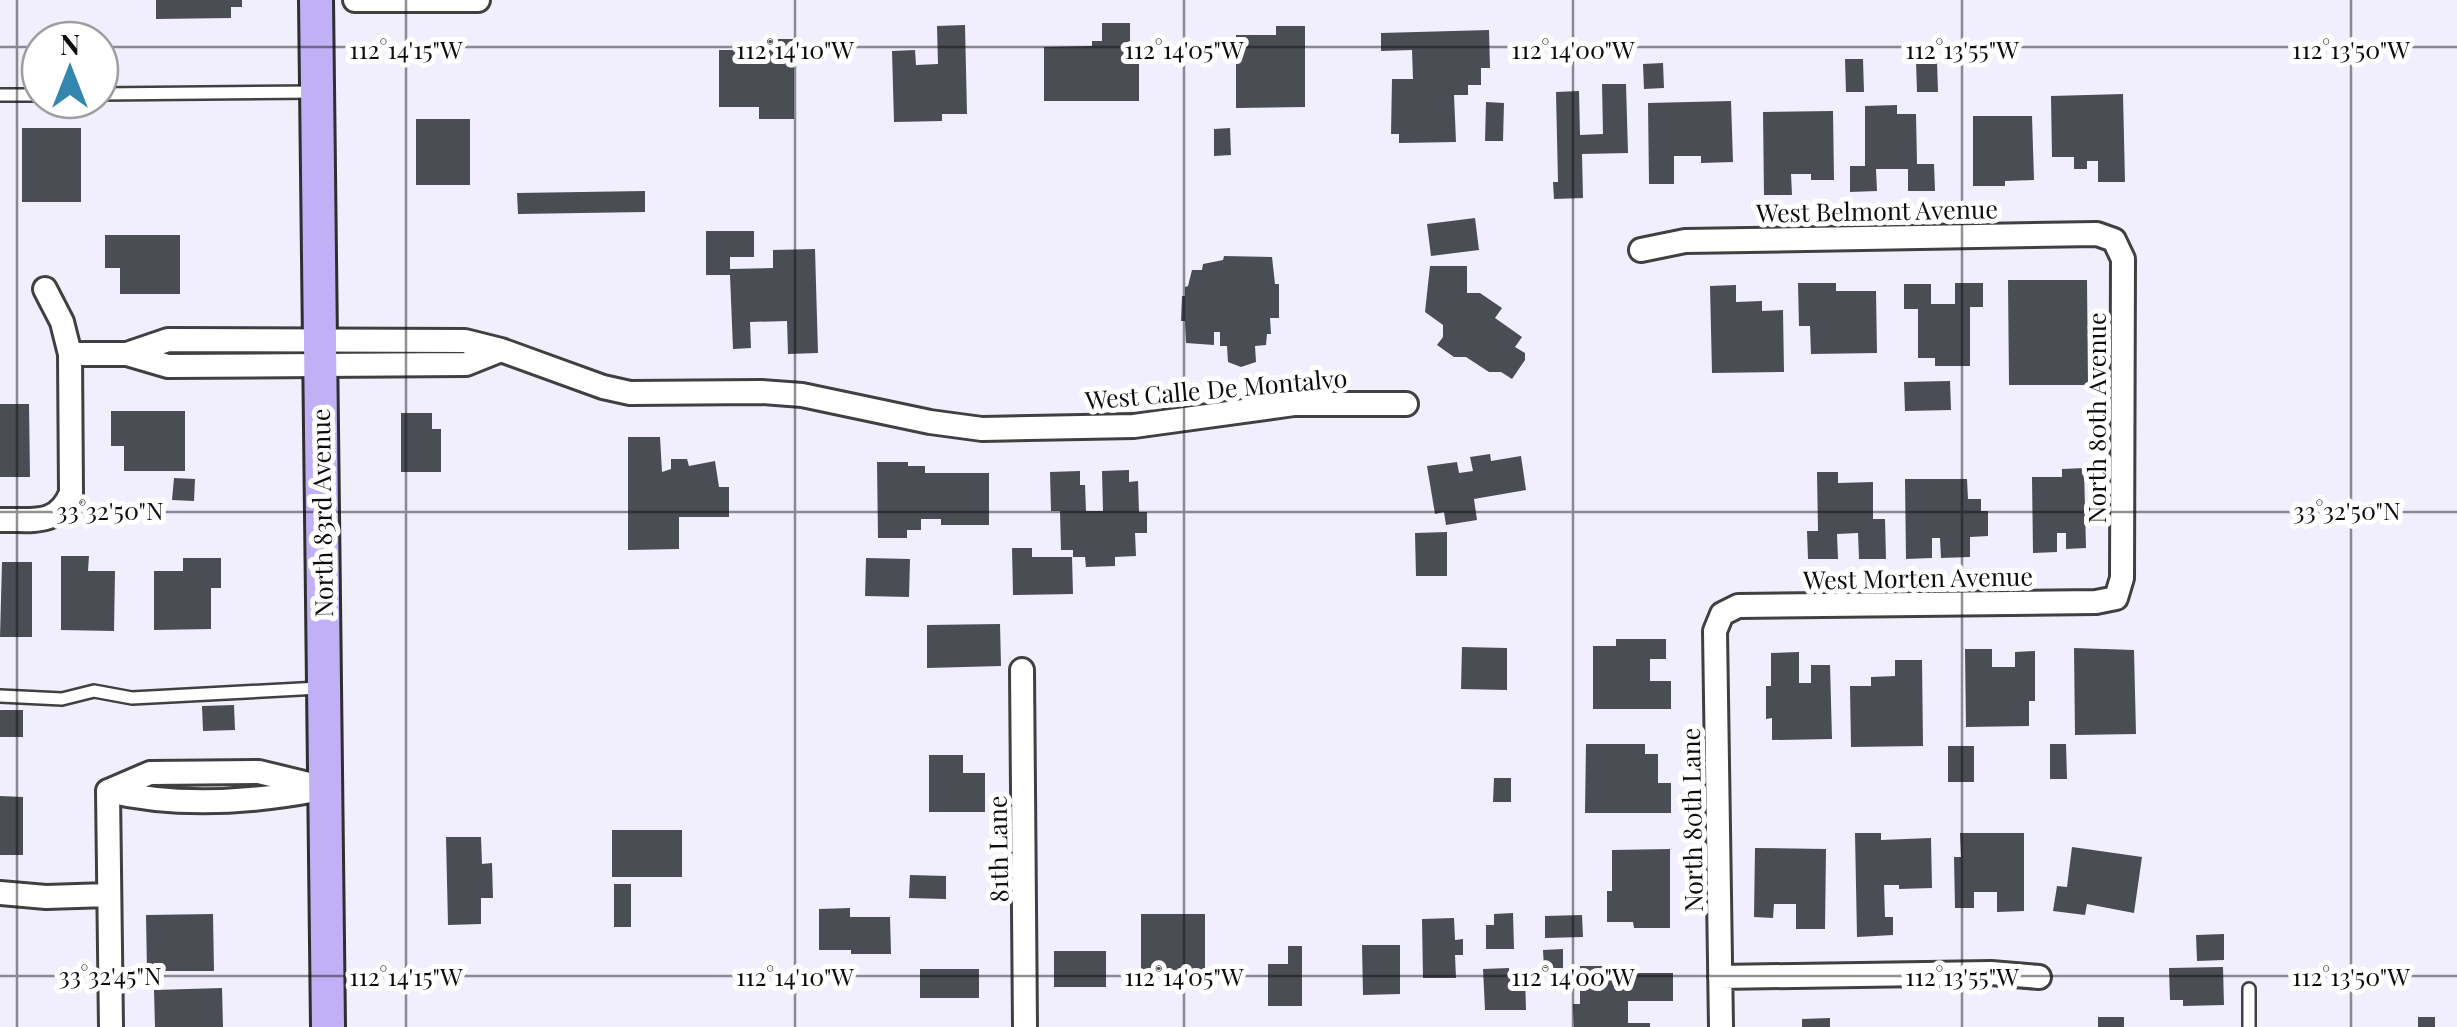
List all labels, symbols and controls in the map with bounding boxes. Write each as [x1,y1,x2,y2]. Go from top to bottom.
north arrow [20,20,120,120]
text: N [60,25,80,62]
text: 112°14'15"W [349,32,463,65]
text: 112°14'10"W [736,32,854,65]
text: 112°14'05"W [1124,32,1244,65]
text: 112°14'00"W [1511,32,1635,65]
text: 112°13'55"W [1905,32,2019,65]
text: 112°13'50"W [2292,32,2410,65]
street label: West Belmont Avenue [1755,191,1998,229]
street label: North 80th Avenue [2079,312,2112,524]
street label: West Calle De Montalvo [1083,360,1348,416]
street label: North 83rd Avenue [303,408,339,618]
text: 33°32'50"N [56,493,164,526]
text: 33°32'50"N [2293,493,2401,526]
street label: West Morten Avenue [1802,558,2033,596]
street label: North 80th Lane [1673,728,1709,912]
street label: 81th Lane [980,795,1014,903]
text: 33°32'45"N [58,958,162,991]
text: 112°14'15"W [349,959,463,992]
text: 112°14'10"W [736,959,854,992]
text: 112°14'05"W [1124,959,1244,992]
text: 112°14'00"W [1511,959,1635,992]
text: 112°13'55"W [1905,959,2019,992]
text: 112°13'50"W [2292,959,2410,992]

